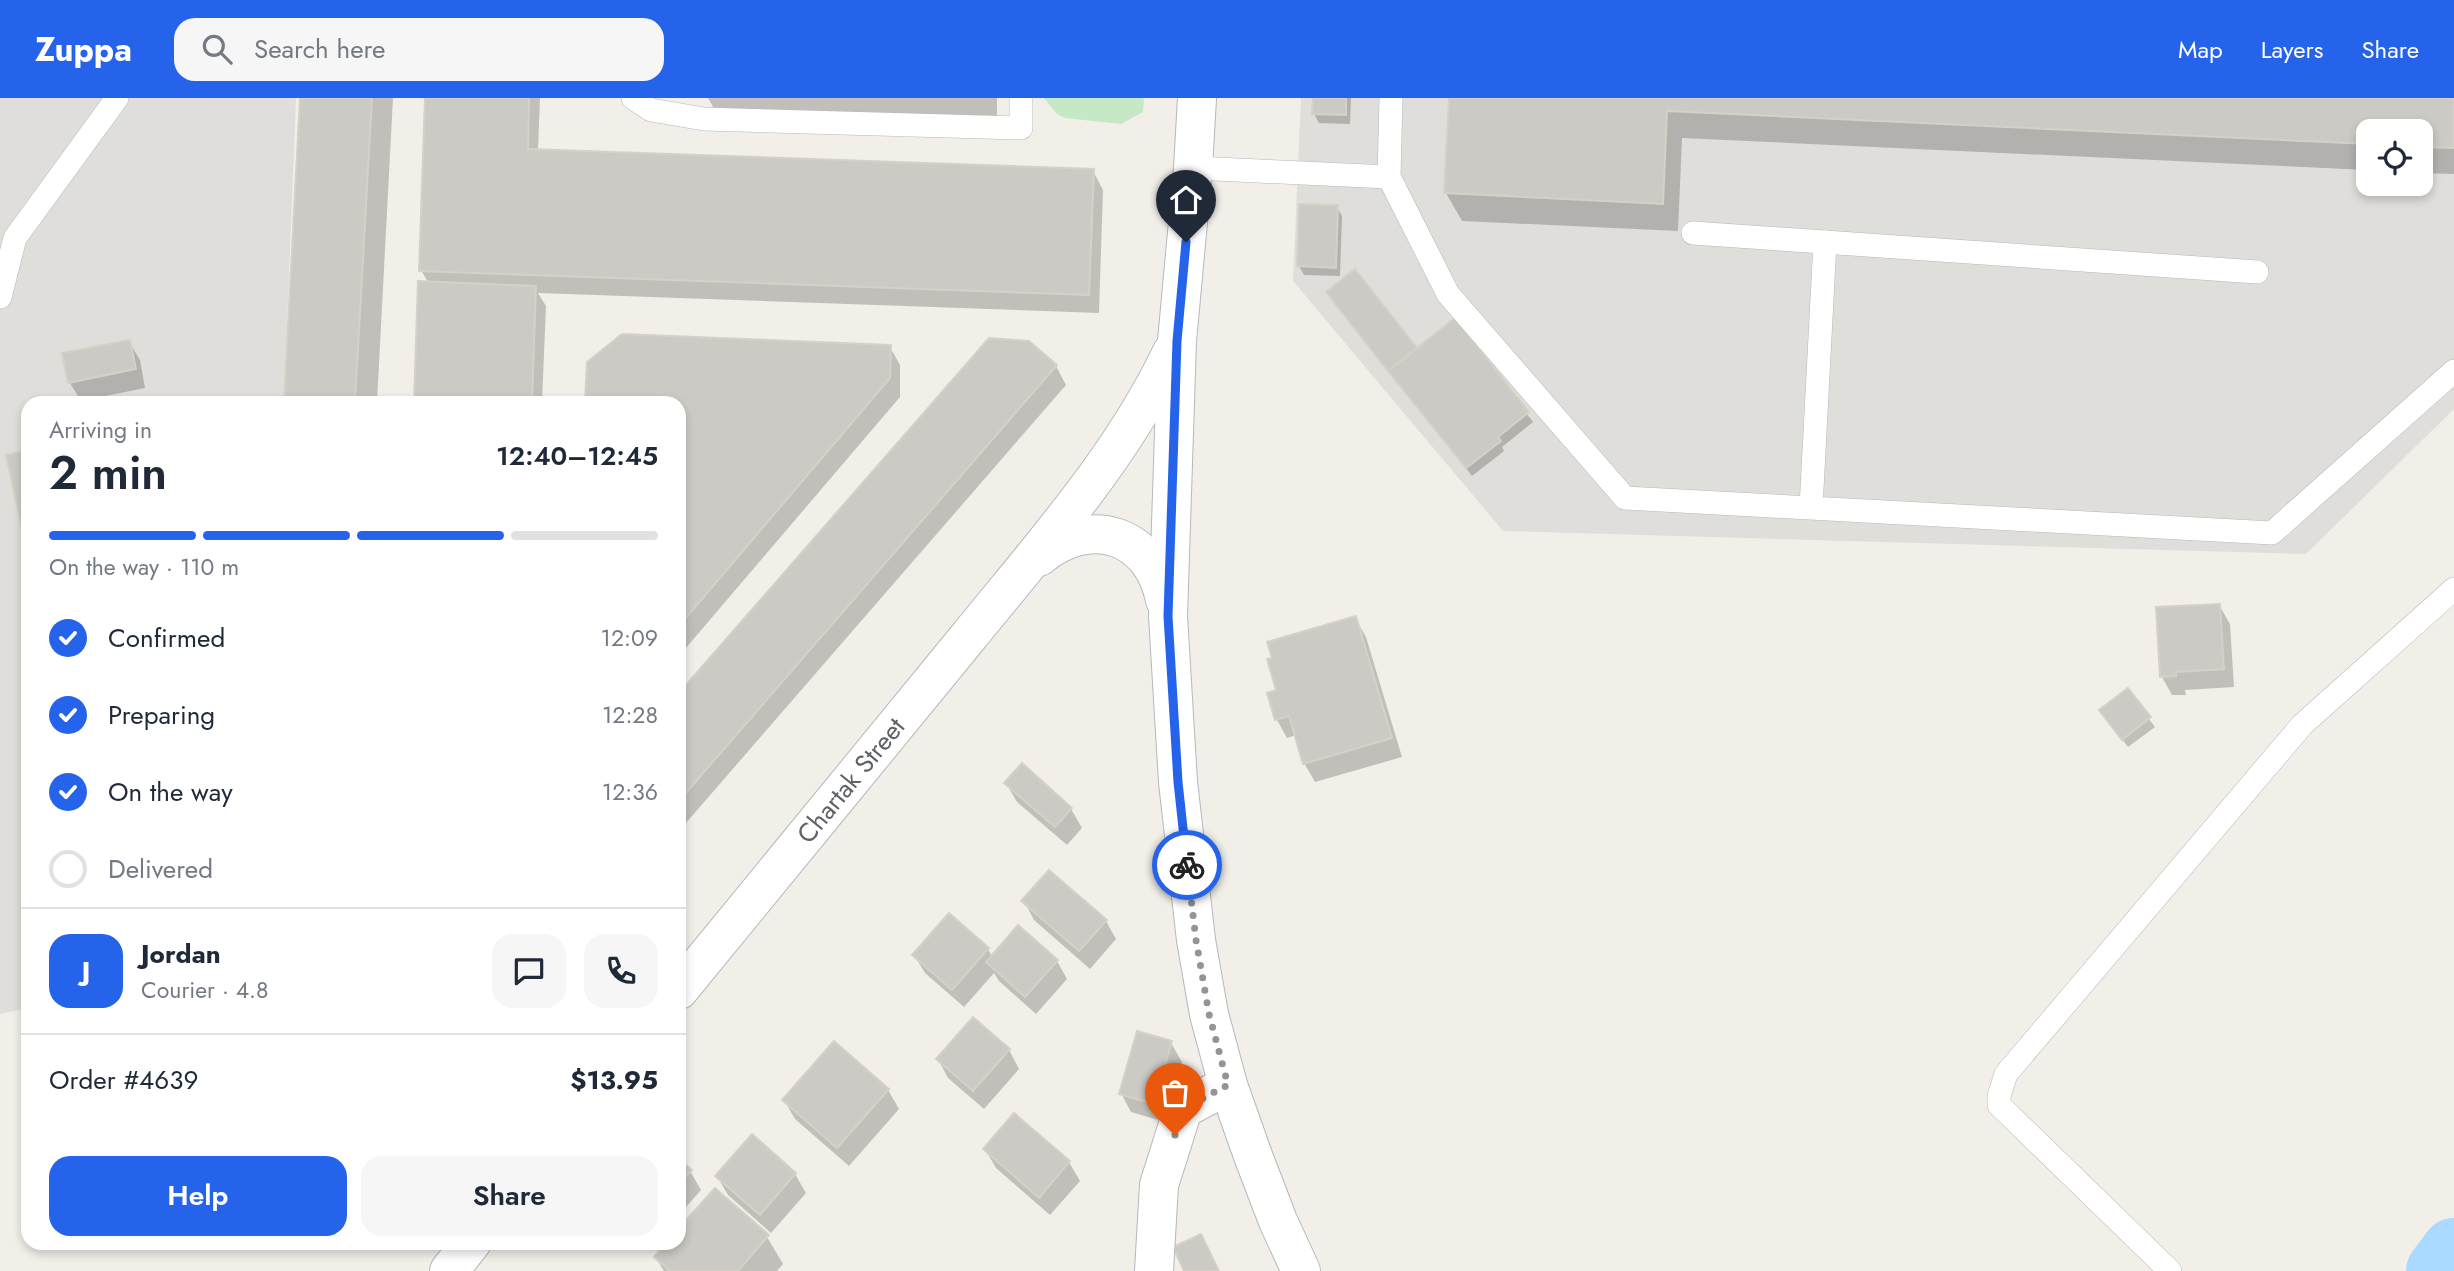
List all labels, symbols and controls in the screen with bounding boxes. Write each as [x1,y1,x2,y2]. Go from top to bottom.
search box [174,18,664,81]
text: Zuppa [35,26,132,73]
icon: search [198,30,236,68]
text: Search here [254,30,385,68]
text: Map [2178,32,2223,67]
text: Layers [2261,32,2323,67]
text: Share [2361,32,2419,67]
map controls [2356,119,2433,196]
button: locate [2356,119,2433,196]
pin [1156,170,1216,242]
icon: home [1167,181,1205,219]
text: Arriving in [49,413,152,447]
text: 12:40–12:45 [496,437,658,475]
text: 2 min [49,440,167,506]
text: On the way · 110 m [49,550,239,584]
icon: check [49,619,87,657]
text: Confirmed [108,619,225,657]
text: 12:09 [601,621,658,655]
icon: check [49,696,87,734]
text: Preparing [108,696,215,734]
text: 12:28 [602,698,658,732]
street label: Chartak Street [788,709,914,852]
icon: check [49,773,87,811]
text: On the way [108,773,233,811]
text: 12:36 [602,775,658,809]
courier [1152,830,1222,900]
icon: bike [1168,846,1206,884]
text: Delivered [108,850,213,888]
button: chat [492,934,566,1008]
button: phone [584,934,658,1008]
text: Jordan [141,935,221,973]
text: J [82,952,90,990]
text: Courier · 4.8 [141,973,269,1007]
text: Order #4639 [49,1061,198,1099]
text: $13.95 [570,1061,658,1099]
pin [1145,1063,1205,1135]
icon: bag [1156,1074,1194,1112]
button: Help [49,1156,347,1236]
button: Share [361,1156,658,1236]

